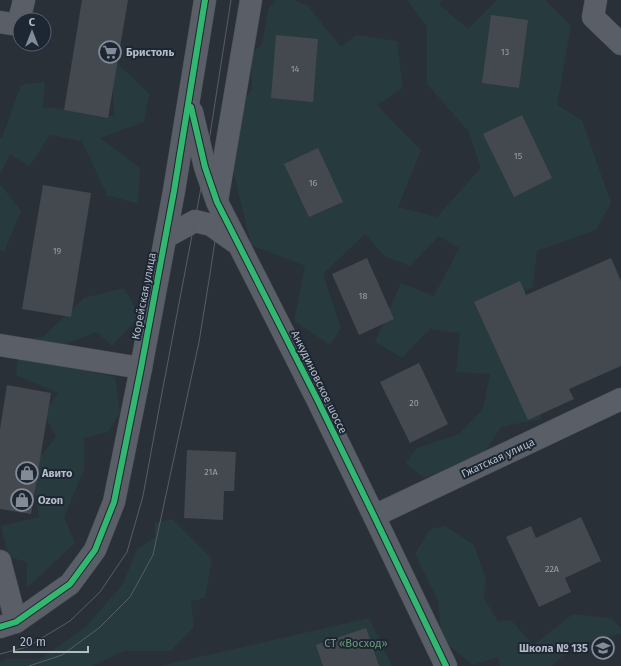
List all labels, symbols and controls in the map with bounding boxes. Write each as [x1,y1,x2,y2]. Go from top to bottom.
north arrow [12,12,52,52]
text: С [29,16,36,29]
supermarket icon: Бристоль [97,39,123,65]
place label: Бристоль [126,46,174,59]
house number: 13 [501,47,509,57]
house number: 14 [291,64,300,74]
house number: 15 [514,151,523,161]
house number: 16 [309,178,318,188]
house number: 19 [53,246,62,256]
street label: Корейская улица [129,251,159,341]
house number: 18 [359,291,367,301]
street label: Анкудиновское шоссе [288,328,350,436]
house number: 20 [409,398,419,408]
street label: Гжатская улица [459,435,537,481]
shop icon: Авито [14,460,40,486]
place label: Авито [41,467,73,480]
house number: 21А [204,467,218,477]
shop icon: Ozon [9,487,35,513]
place label: Ozon [38,494,63,507]
house number: 22А [545,564,560,574]
scale bar [14,628,88,654]
text: 20 m [20,635,46,649]
school or university icon: Школа № 135 [590,635,616,661]
park label: СТ «Восход» [324,637,388,650]
place label: Школа № 135 [519,642,588,655]

